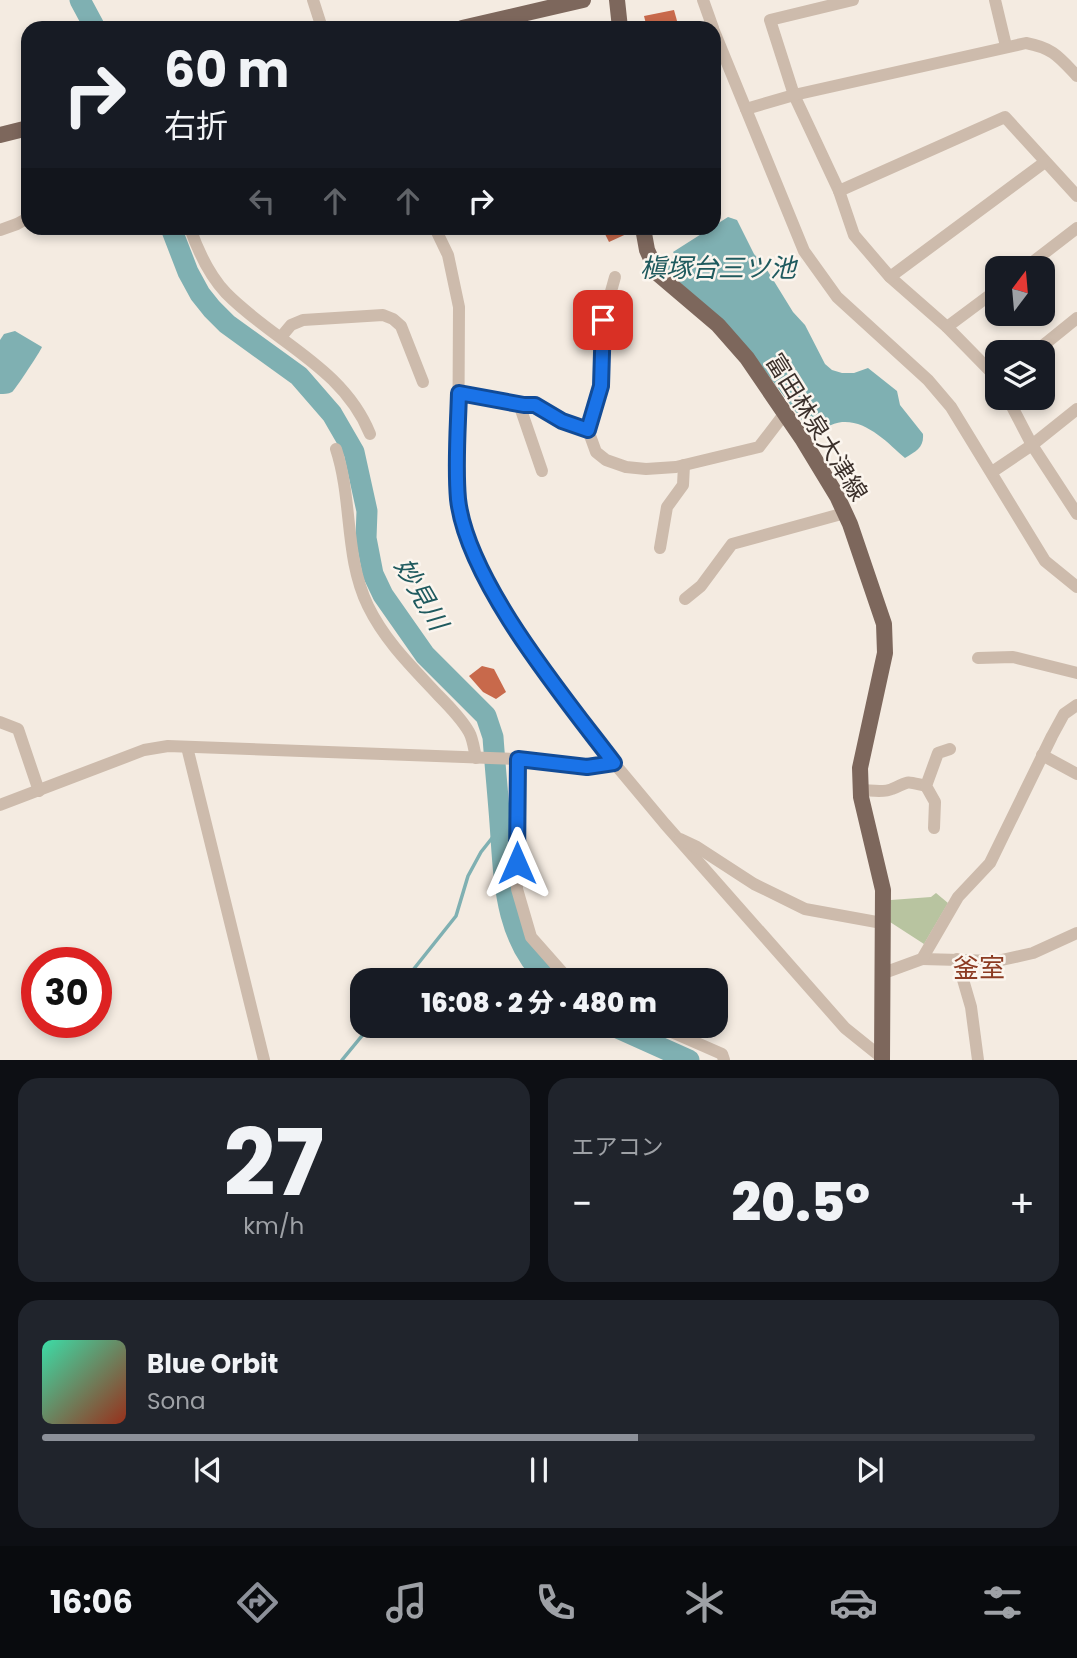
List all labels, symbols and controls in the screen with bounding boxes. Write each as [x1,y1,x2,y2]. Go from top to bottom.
text: 60 m [164,36,289,104]
icon: right [49,49,140,140]
text: 右折 [164,103,228,148]
icon: left [243,182,281,220]
icon: ahead [316,182,354,220]
icon: ahead [389,182,427,220]
icon: right [462,182,500,220]
water label: 槇塚台三ツ池 [640,250,799,286]
north arrow [985,256,1055,326]
map controls [985,256,1055,410]
pin [573,290,633,350]
icon: arrive [584,301,622,339]
button: layers [985,340,1055,410]
street label: 富田林泉大津線 [758,347,876,507]
water label: 妙見川 [386,551,458,639]
position arrow [480,826,554,900]
speed limit sign: 30 [21,947,112,1038]
district label: 釜室 [953,950,1005,986]
text: 16:08 · 2 分 · 480 m [421,985,657,1021]
text: 27 [223,1099,324,1227]
text: エアコン [572,1131,664,1163]
text: 20.5° [732,1166,870,1239]
text: − [572,1177,592,1230]
text: + [1009,1177,1035,1230]
text: km/h [243,1210,304,1242]
text: Blue Orbit [147,1346,278,1382]
text: Sona [147,1385,206,1417]
icon: previous [189,1451,227,1489]
icon: pause [520,1451,558,1489]
icon: next [851,1451,889,1489]
icon: directions [233,1578,282,1627]
icon: music [382,1578,431,1627]
icon: phone [531,1578,580,1627]
icon: climate [680,1578,729,1627]
icon: car [829,1578,878,1627]
icon: filters [978,1578,1027,1627]
text: 16:06 [50,1579,133,1624]

